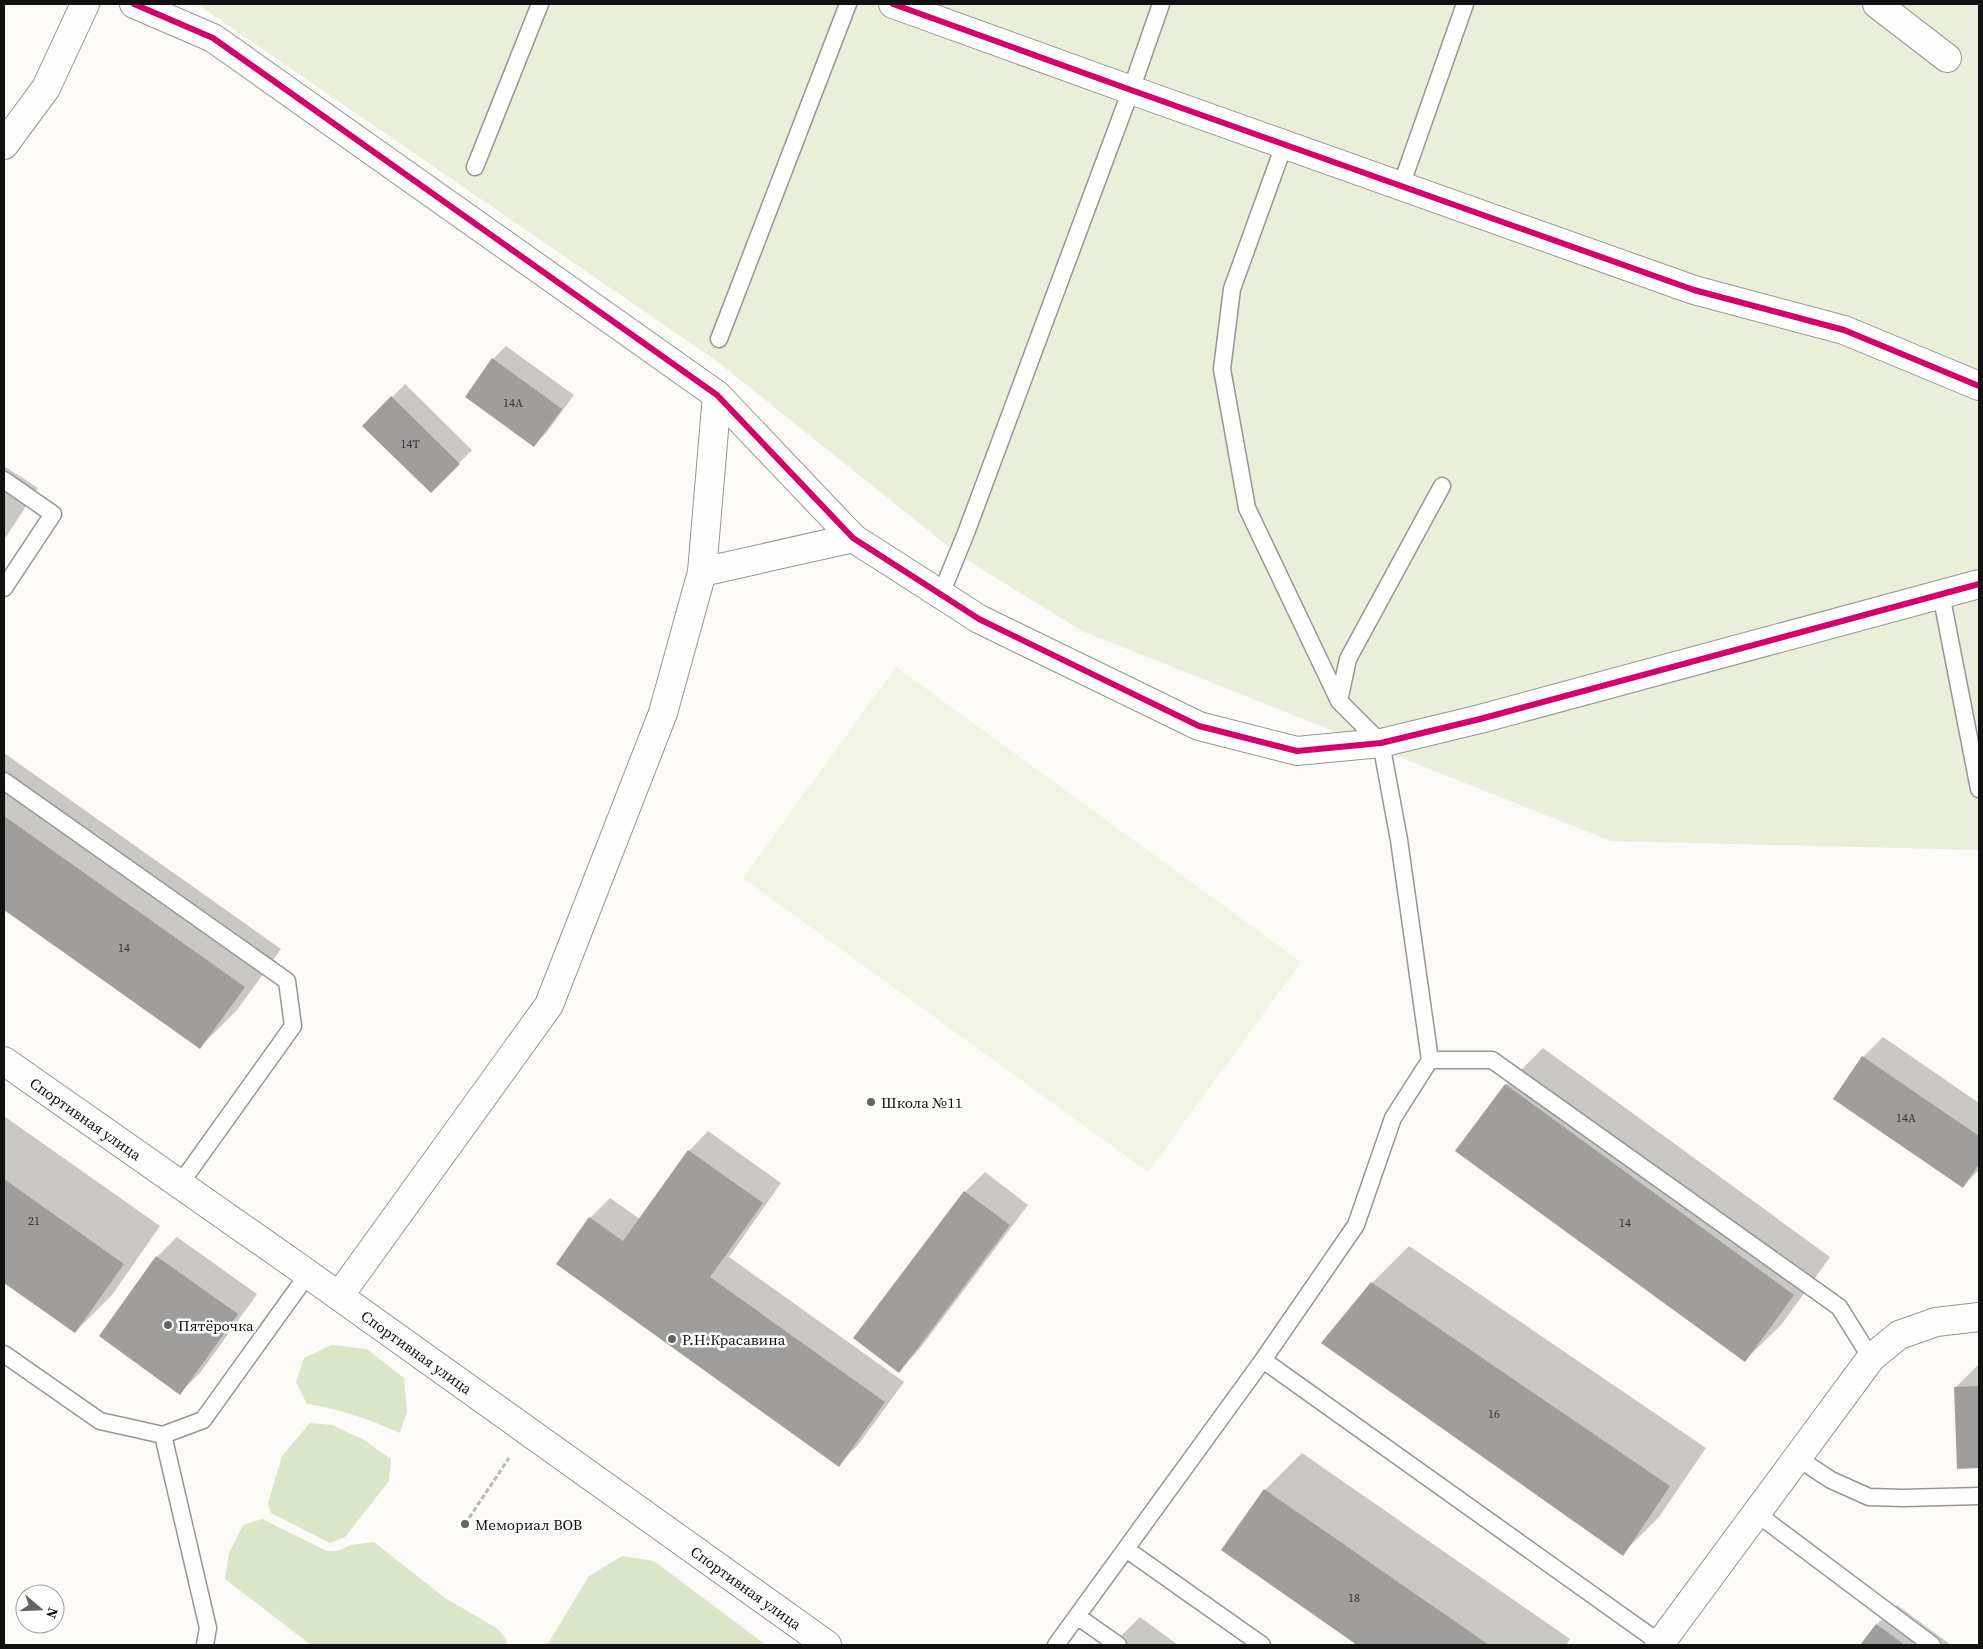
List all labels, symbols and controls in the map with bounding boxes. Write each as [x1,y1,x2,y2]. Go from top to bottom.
house number: 14А [503,395,523,411]
house number: 14Т [400,436,420,452]
house number: 14 [118,940,130,956]
street label: Спортивная улица [26,1072,146,1165]
place label: Школа №11 [881,1092,963,1113]
marker: Школа №11 [865,1096,877,1108]
house number: 14А [1896,1110,1916,1126]
house number: 21 [28,1213,40,1229]
house number: 14 [1619,1215,1631,1231]
street label: Спортивная улица [357,1305,477,1399]
place label: Пятёрочка [178,1315,254,1336]
marker: Пятёрочка [162,1319,174,1331]
place label: Р.Н.Красавина [682,1329,786,1350]
marker: Р.Н.Красавина [666,1333,678,1345]
house number: 16 [1488,1406,1500,1422]
place label: Мемориал ВОВ [475,1514,582,1535]
marker: Мемориал ВОВ [459,1518,471,1530]
street label: Спортивная улица [687,1540,806,1634]
north arrow [15,1584,65,1634]
house number: 18 [1348,1590,1360,1606]
text: N [41,1605,63,1621]

